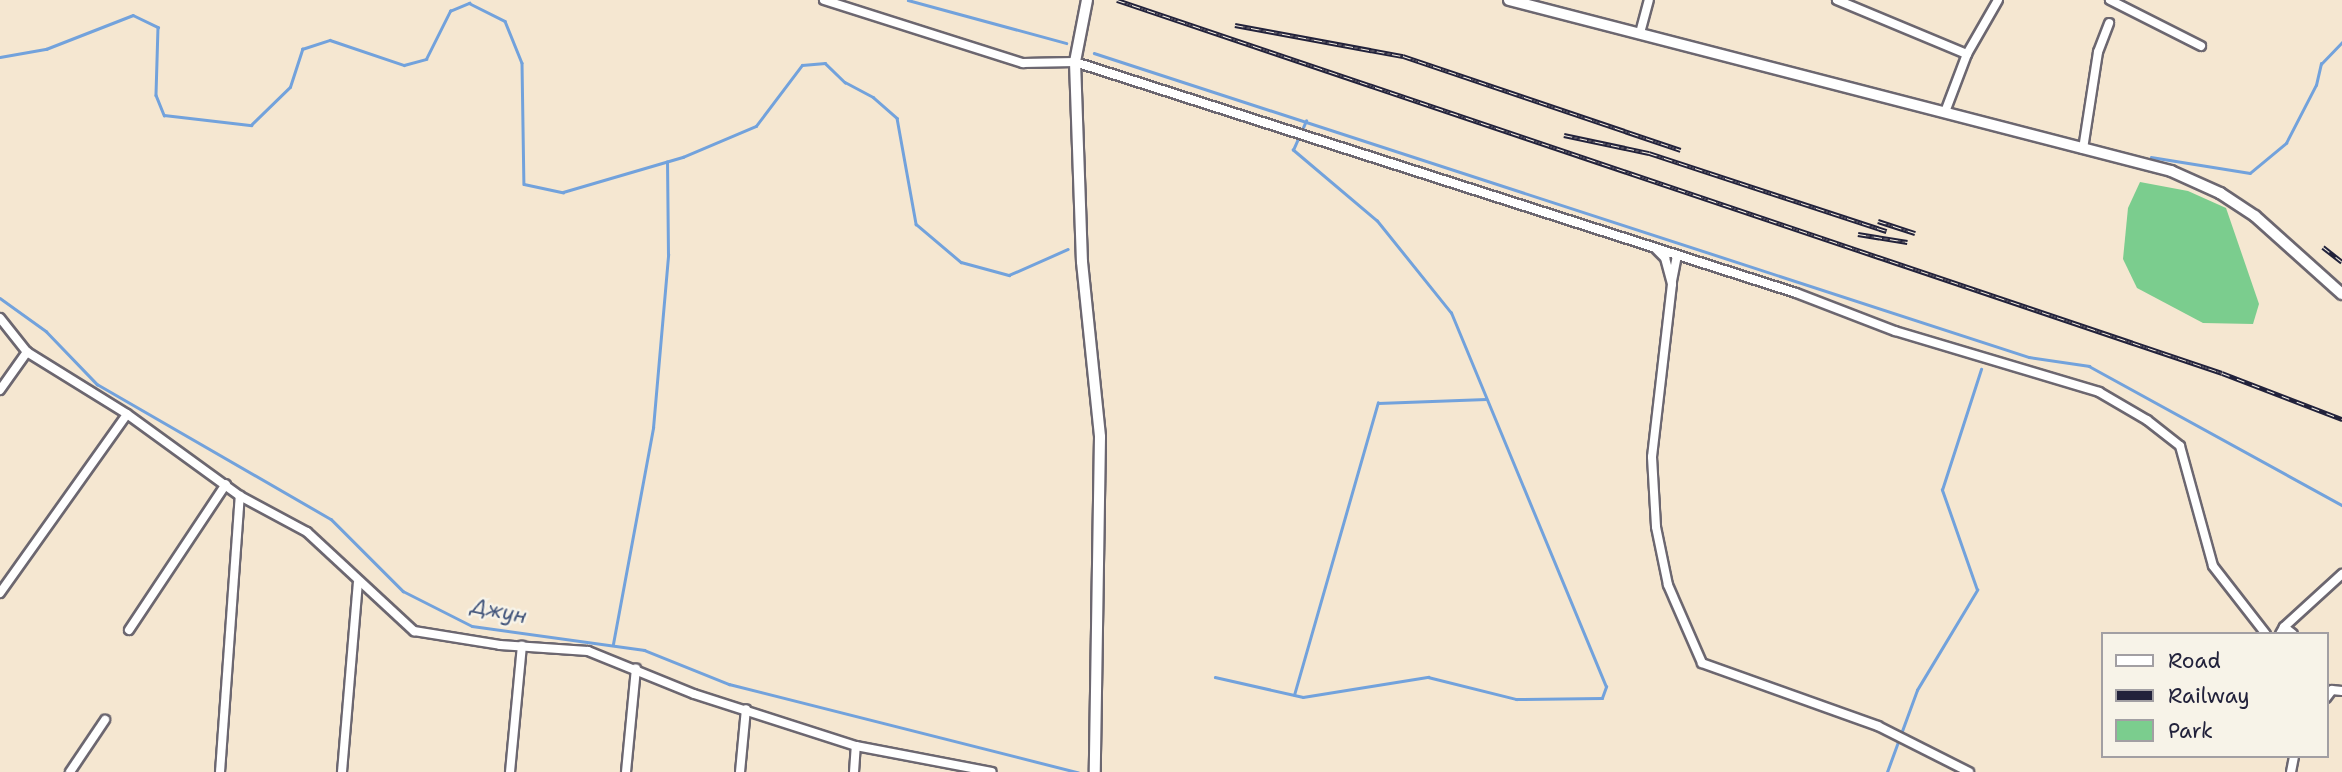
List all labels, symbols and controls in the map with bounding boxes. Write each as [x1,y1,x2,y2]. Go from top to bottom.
water label: Джун [469,593,529,629]
legend [2100,632,2328,758]
text: Road [2168,647,2221,675]
text: Railway [2168,682,2250,710]
text: Park [2168,717,2213,745]

